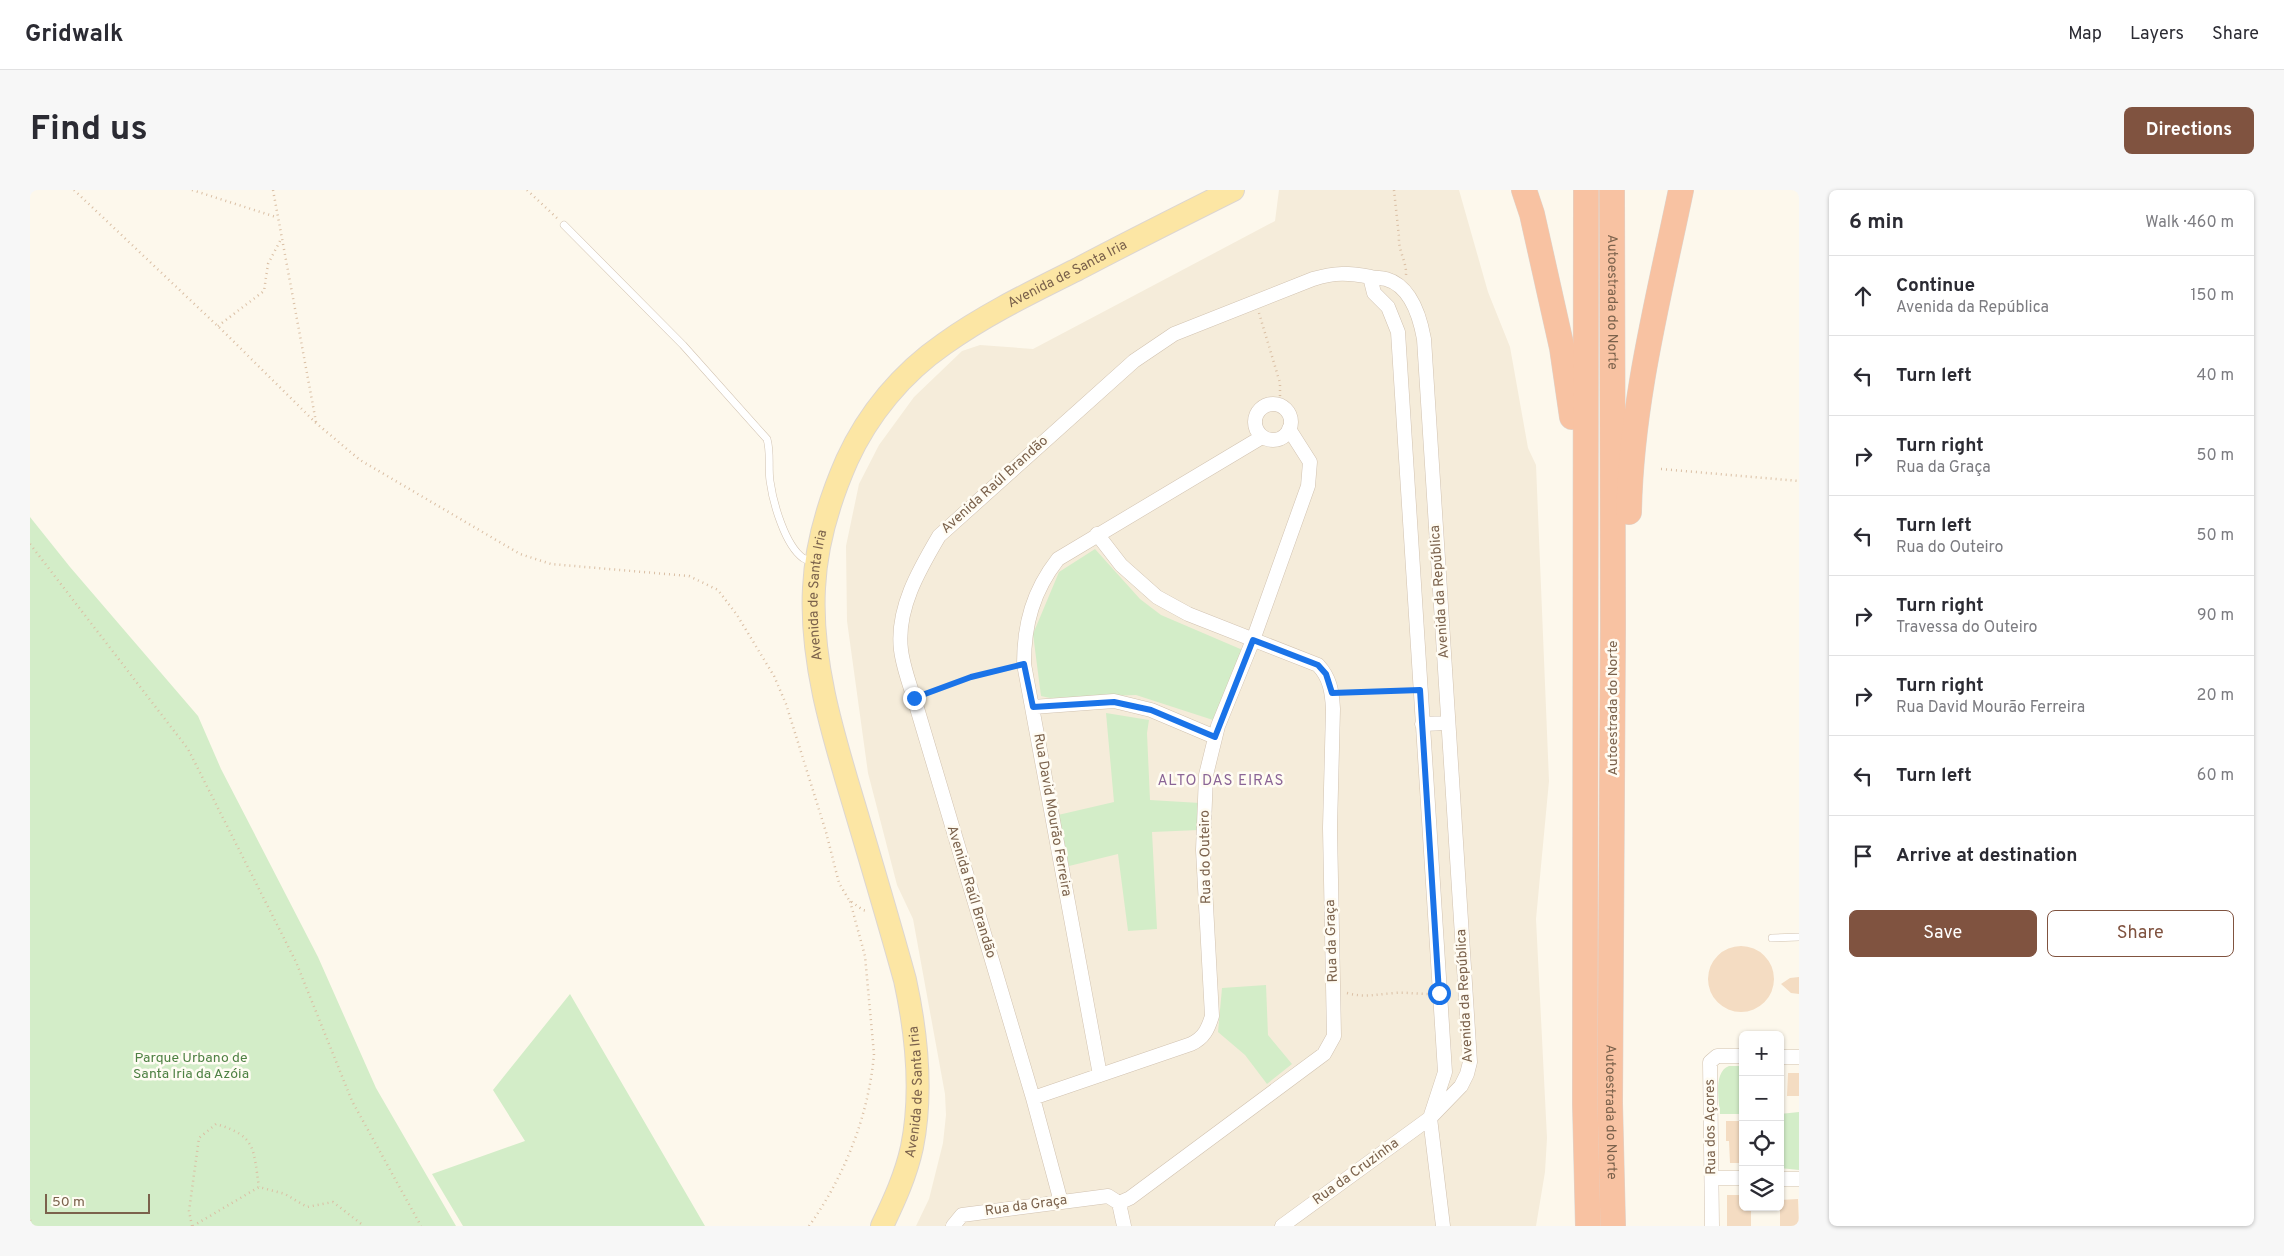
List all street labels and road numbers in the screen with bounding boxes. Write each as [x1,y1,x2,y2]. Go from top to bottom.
street label: Autoestrada do Norte [1604,234,1621,370]
street label: Avenida de Santa Iria [1005,236,1130,312]
street label: Avenida Raúl Brandão [938,432,1052,537]
street label: Avenida da República [1427,525,1453,659]
street label: Avenida de Santa Iria [805,528,831,662]
street label: Autoestrada do Norte [1605,640,1622,776]
street label: Rua David Mourão Ferreira [1029,732,1075,898]
street label: Rua do Outeiro [1197,810,1215,904]
street label: Avenida Raúl Brandão [943,824,999,961]
street label: Rua da Graça [1322,899,1342,983]
street label: Avenida da República [1453,929,1477,1063]
street label: Avenida de Santa Iria [901,1025,926,1159]
street label: Autoestrada do Norte [1601,1044,1620,1180]
street label: Rua dos Açores [1702,1079,1720,1175]
street label: Rua da Cruzinha [1310,1135,1402,1209]
street label: Rua da Graça [984,1192,1068,1220]

